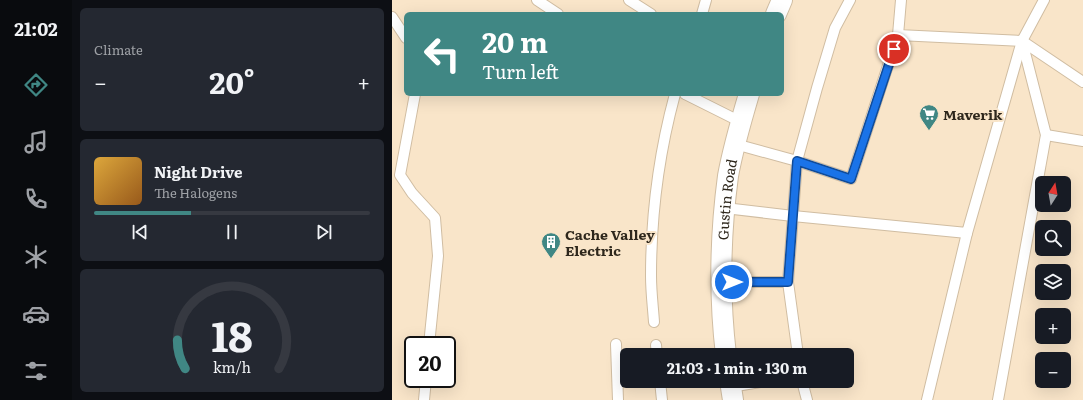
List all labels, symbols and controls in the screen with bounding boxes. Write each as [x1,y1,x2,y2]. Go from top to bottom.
text: 21:02 [14,15,58,42]
text: 20 m [482,20,548,62]
icon: left [416,28,468,80]
pin [877,32,911,66]
icon: arrive [883,38,905,60]
text: Climate [94,40,143,59]
text: Turn left [482,58,559,85]
text: 20° [209,59,255,103]
text: − [94,65,107,98]
text: + [357,65,370,98]
icon: directions [22,71,50,99]
supermarket icon: Maverik [918,103,940,131]
place label: Maverik [943,104,1003,124]
icon: music [22,128,50,156]
street label: Gustin Road [712,156,741,241]
text: Night Drive [154,160,243,183]
north arrow [1035,176,1071,212]
map controls [1035,176,1071,388]
text: The Halogens [154,183,237,202]
icon: phone [22,185,50,213]
button: search [1035,220,1071,256]
icon: previous [129,221,151,243]
icon: pause [221,221,243,243]
icon: next [313,221,335,243]
place label: Cache Valley Electric [565,224,655,260]
building icon: Cache Valley Electric [540,231,562,259]
icon: climate [22,243,50,271]
position arrow [711,261,753,303]
button: layers [1035,264,1071,300]
icon: car [22,300,50,328]
text: 18 [211,302,253,364]
button: + [1035,308,1071,344]
speed limit sign: 20 [404,336,456,388]
button: − [1035,352,1071,388]
text: km/h [213,355,252,376]
text: 21:03 · 1 min · 130 m [667,356,807,379]
icon: filters [22,357,50,385]

